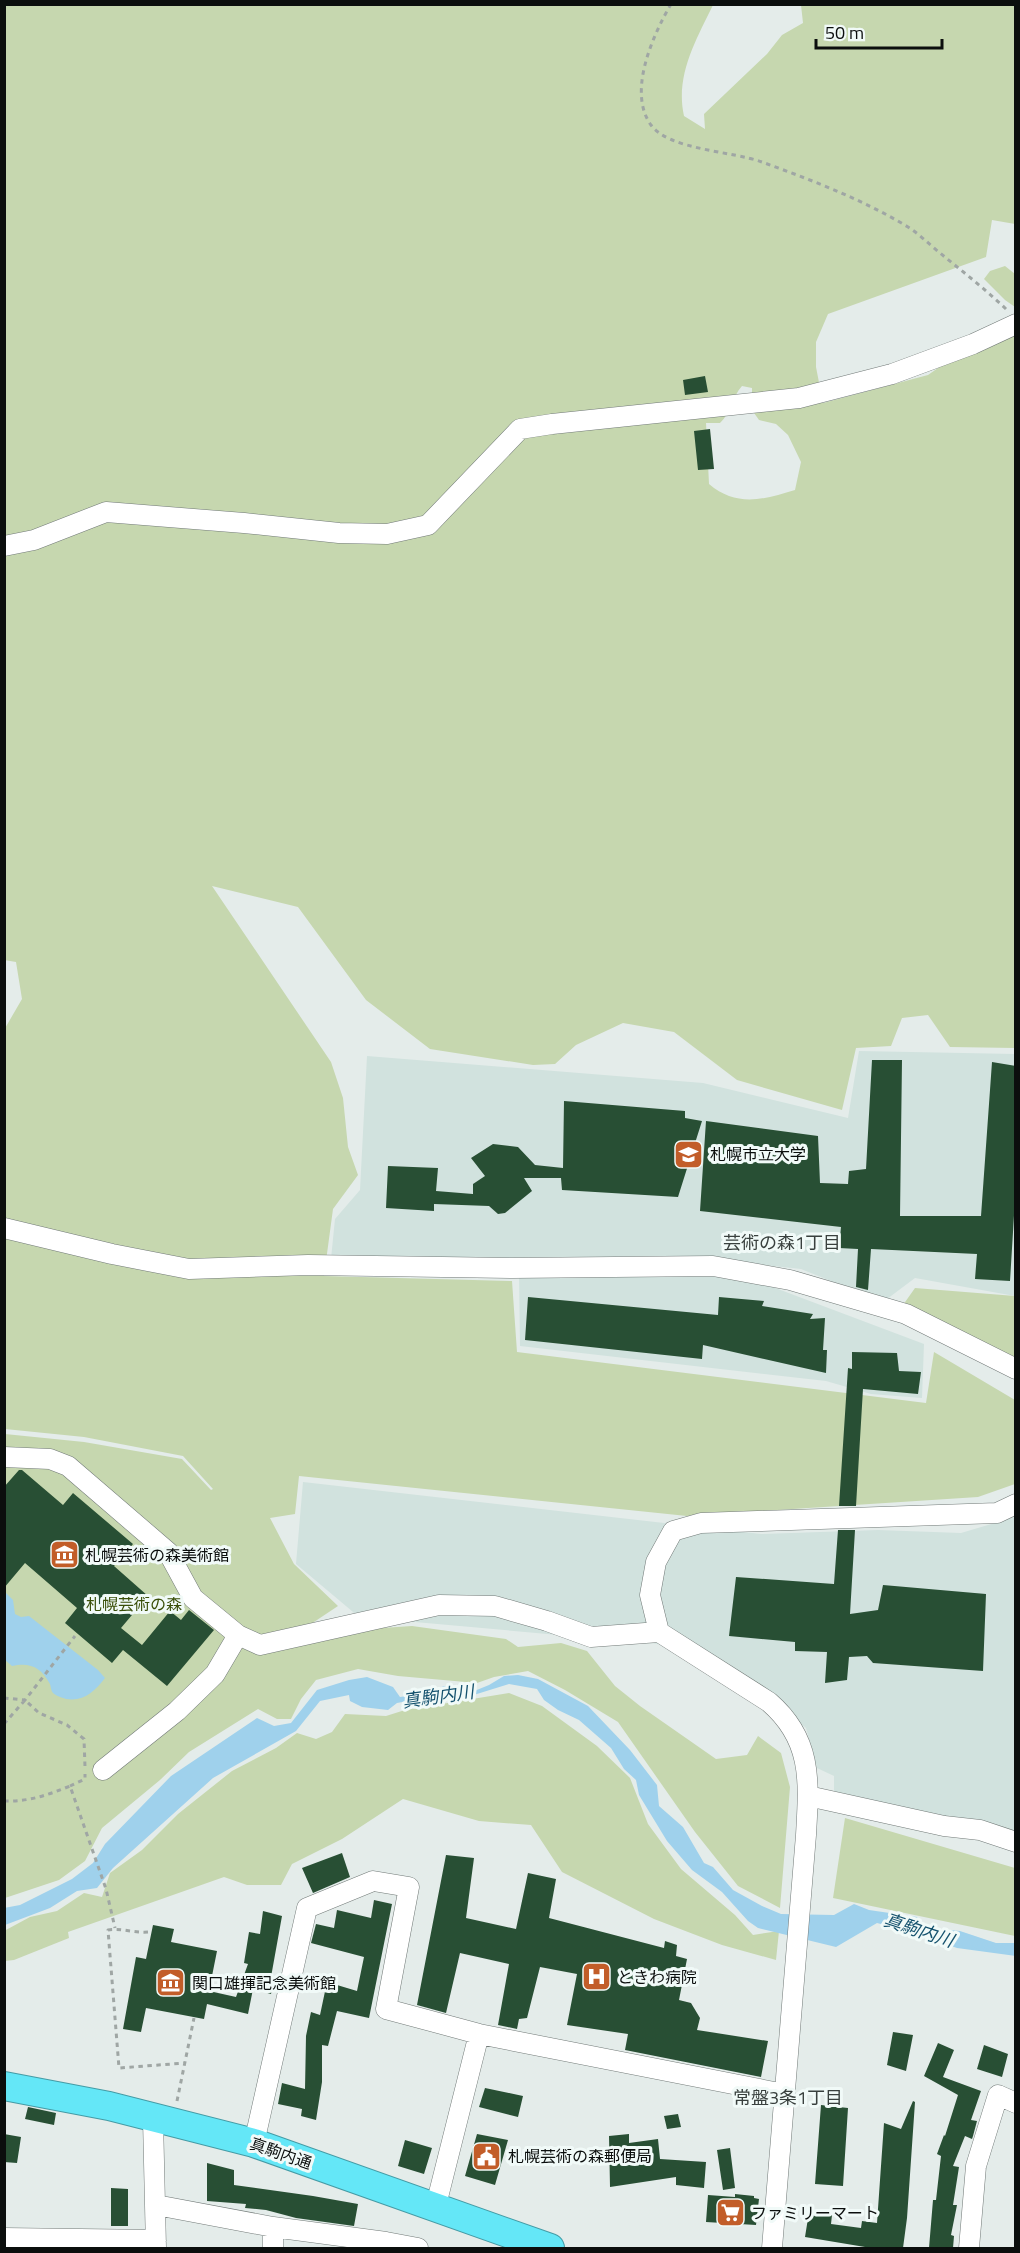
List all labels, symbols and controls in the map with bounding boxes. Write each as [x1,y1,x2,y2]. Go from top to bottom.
scale bar [816,12,942,50]
text: 50 m [825,19,864,46]
school or university icon: 札幌市立大学 [673,1138,705,1170]
place label: 札幌市立大学 [710,1142,806,1166]
district label: 芸術の森1丁目 [723,1229,841,1256]
museum icon: 札幌芸術の森美術館 [48,1539,80,1571]
place label: 札幌芸術の森美術館 [85,1543,229,1567]
park label: 札幌芸術の森 [86,1592,182,1616]
water label: 真駒内川 [400,1677,478,1714]
water label: 真駒内川 [881,1906,959,1955]
hospital icon: ときわ病院 [580,1961,612,1993]
place label: ときわ病院 [617,1965,697,1989]
museum icon: 関口雄揮記念美術館 [155,1967,187,1999]
place label: 関口雄揮記念美術館 [192,1971,336,1995]
district label: 常盤3条1丁目 [733,2084,843,2111]
street label: 真駒内通 [247,2131,315,2175]
public building icon: 札幌芸術の森郵便局 [471,2140,503,2172]
place label: 札幌芸術の森郵便局 [508,2144,652,2168]
supermarket icon: ファミリーマート [714,2197,746,2229]
place label: ファミリーマート [751,2201,879,2225]

